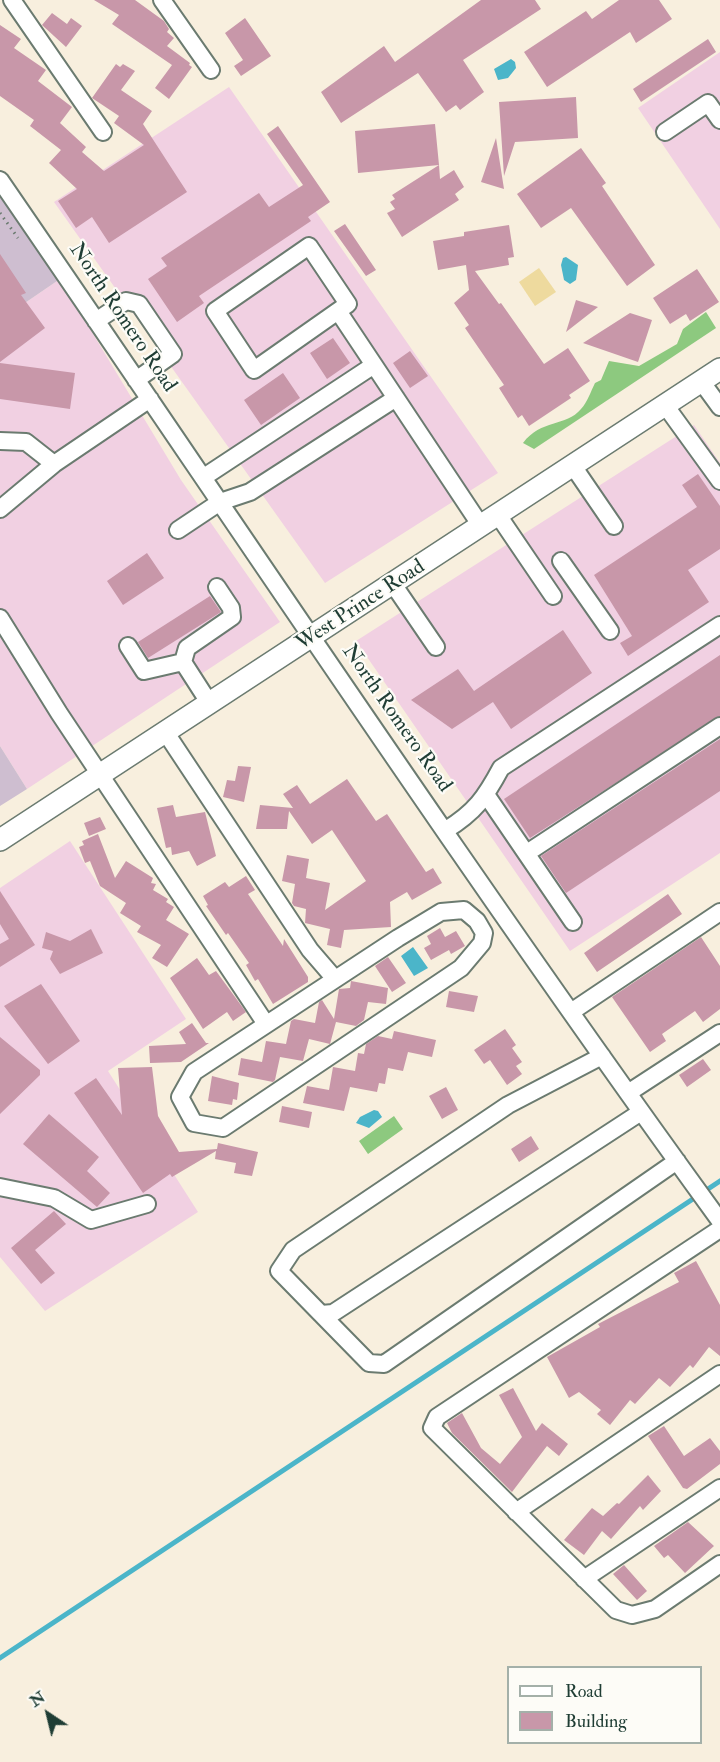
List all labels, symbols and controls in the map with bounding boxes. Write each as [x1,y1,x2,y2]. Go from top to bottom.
street label: North Romero Road [63,239,181,397]
street label: West Prince Road [292,555,430,657]
street label: North Romero Road [336,640,456,798]
legend [507,1666,702,1744]
text: Road [565,1680,603,1703]
north arrow [18,1684,78,1744]
text: N [26,1687,49,1712]
text: Building [565,1710,627,1733]

